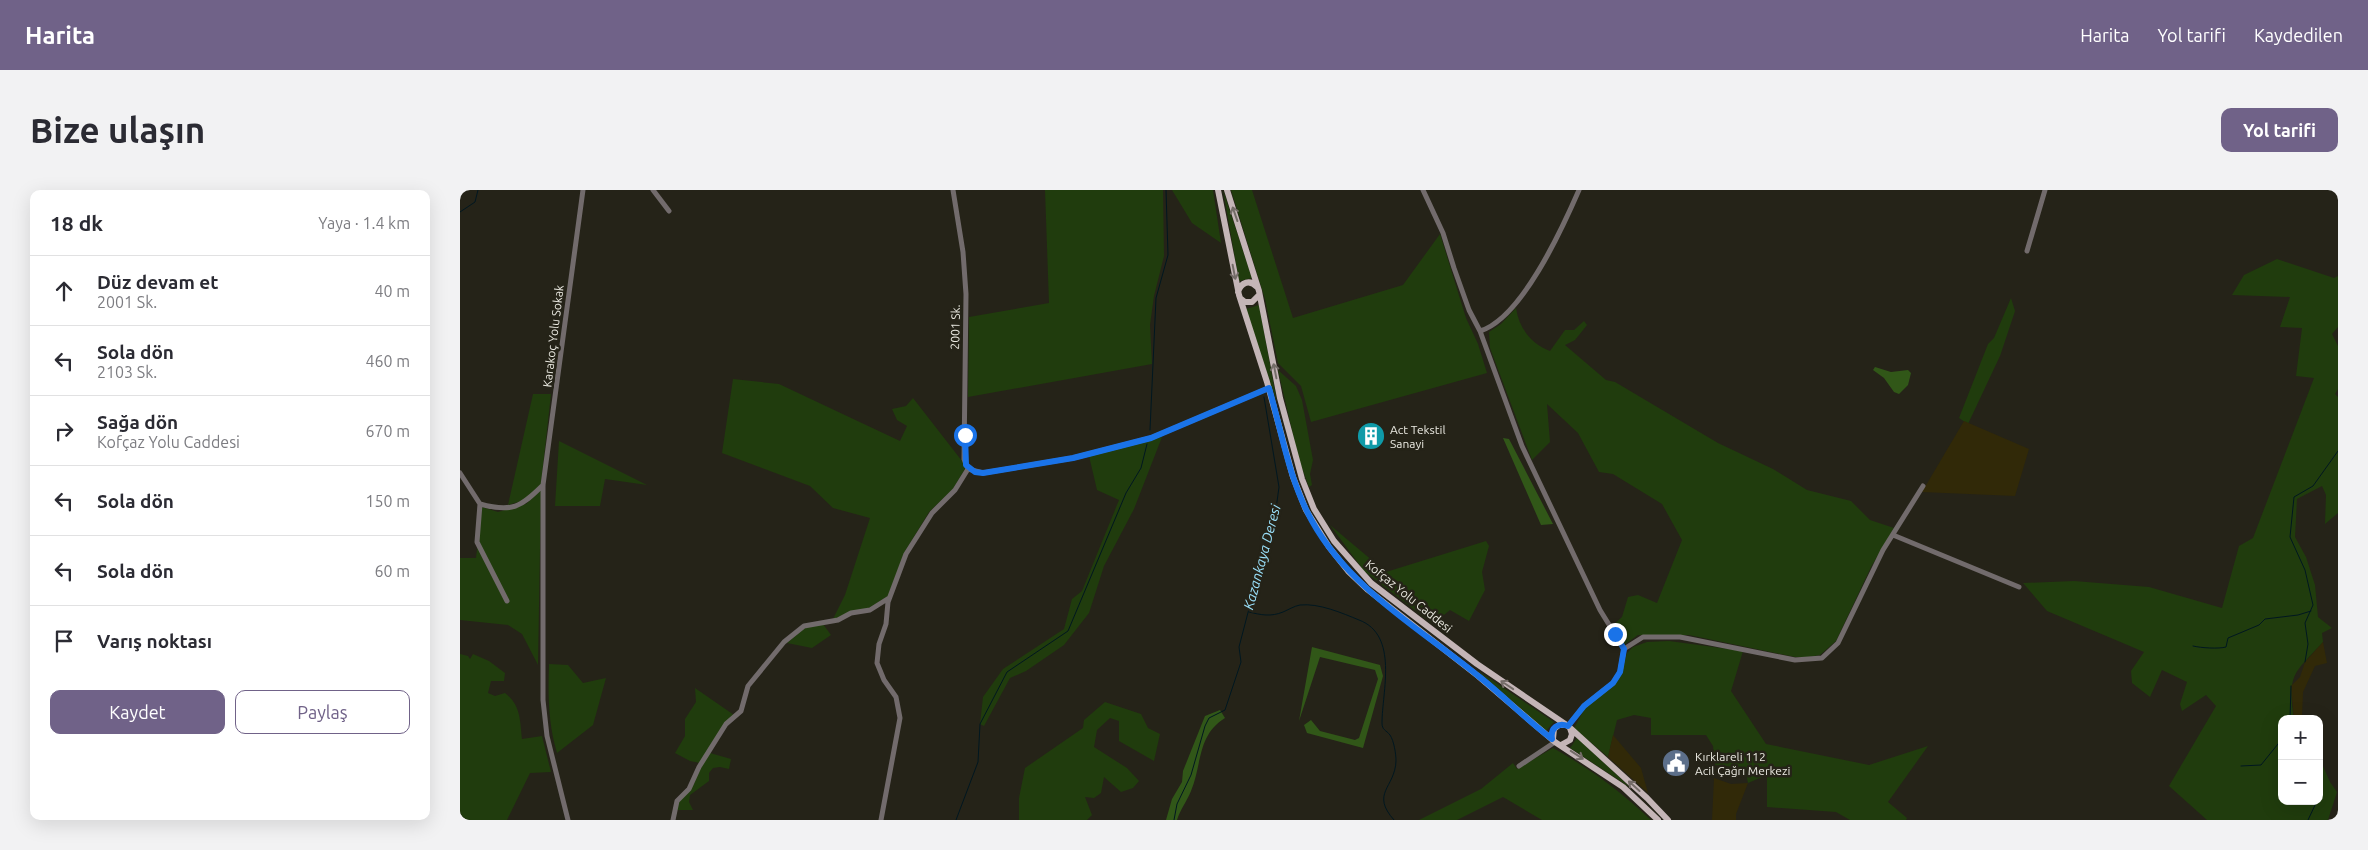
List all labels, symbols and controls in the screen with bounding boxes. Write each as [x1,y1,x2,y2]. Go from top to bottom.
text: Harita [25,22,95,49]
text: Harita [2080,25,2129,45]
text: Yol tarifi [2157,25,2226,45]
text: Kaydedilen [2254,25,2343,45]
button: Yol tarifi [2221,108,2338,152]
text: Bize ulaşın [30,110,205,150]
one-way arrow [1230,207,1239,222]
text: 18 dk [50,211,103,235]
text: Yaya · 1.4 km [318,214,410,232]
one-way arrow [1230,264,1239,280]
text: Düz devam et [97,271,218,293]
icon: ahead [50,277,78,305]
text: 40 m [374,282,410,300]
street label: Karakoç Yolu Sokak [540,284,566,388]
text: 2001 Sk. [97,293,157,311]
street label: 2001 Sk. [948,304,962,350]
text: Sola dön [97,341,174,363]
icon: left [50,347,78,375]
text: 460 m [365,352,410,370]
text: 2103 Sk. [97,363,157,381]
one-way arrow [1270,363,1279,379]
text: Sağa dön [97,411,178,433]
icon: right [50,417,78,445]
building icon: Act Tekstil Sanayi [1356,421,1386,451]
text: 670 m [365,422,410,440]
place label: Act Tekstil Sanayi [1390,423,1446,450]
route start [954,424,977,447]
text: Kofçaz Yolu Caddesi [97,433,240,451]
icon: left [50,487,78,515]
text: Sola dön [97,490,174,512]
text: 150 m [365,492,410,510]
water label: Kazankaya Deresi [1240,502,1284,611]
icon: left [50,557,78,585]
street label: Kofçaz Yolu Caddesi [1363,557,1455,635]
text: Sola dön [97,560,174,582]
text: 60 m [374,562,410,580]
route end [1604,623,1627,646]
icon: arrive [50,627,78,655]
text: Varış noktası [97,630,212,652]
one-way arrow [1500,680,1514,690]
button: Kaydet [50,690,225,734]
button: Paylaş [235,690,410,734]
map controls [2278,715,2323,805]
button: + [2278,715,2323,760]
public building icon: Kırklareli 112 Acil Çağrı Merkezi [1661,748,1691,778]
one-way arrow [1569,750,1583,760]
place label: Kırklareli 112 Acil Çağrı Merkezi [1695,750,1790,777]
button: − [2278,760,2323,805]
one-way arrow [1627,780,1640,791]

